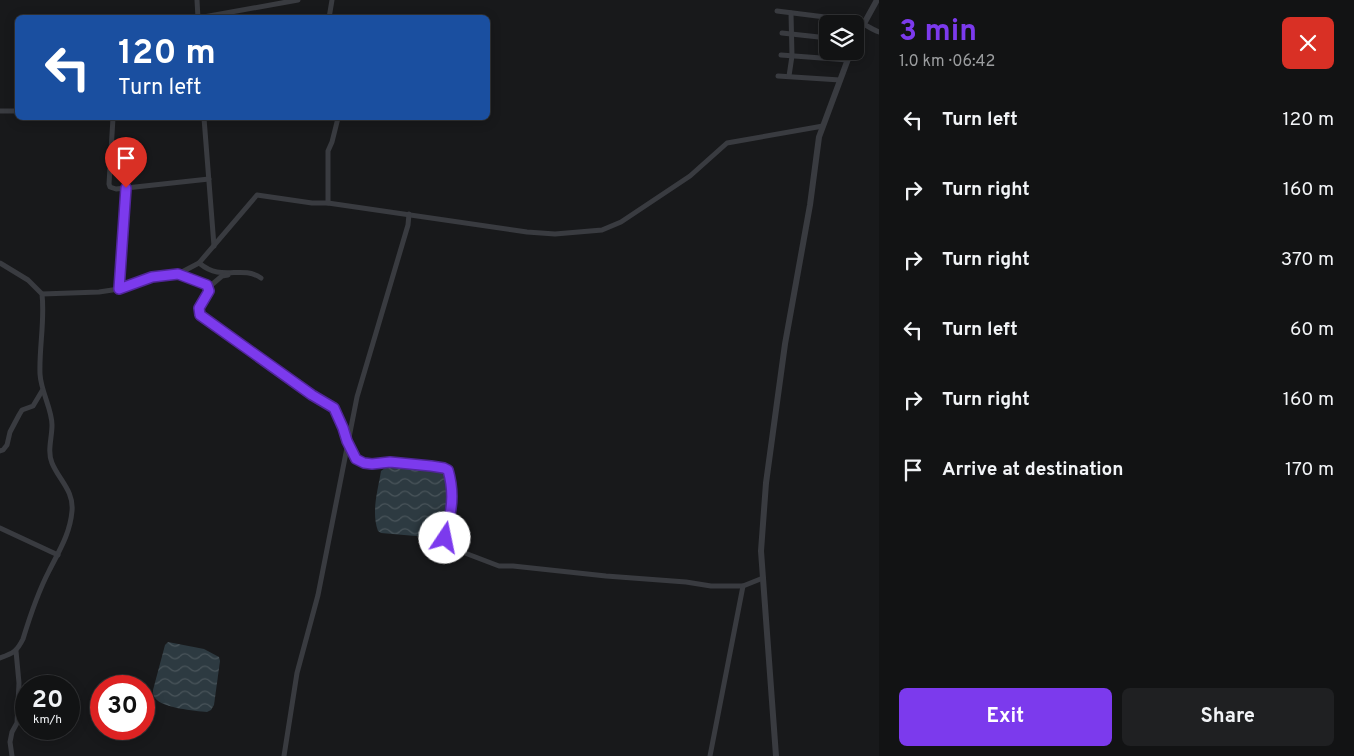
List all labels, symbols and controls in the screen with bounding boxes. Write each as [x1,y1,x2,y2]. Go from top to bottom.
text: 3 min [899,14,977,51]
map controls [819,15,864,60]
button: layers [819,15,864,60]
button: close [1282,17,1334,69]
text: 120 m [118,32,216,76]
icon: left [35,35,100,100]
text: 1.0 km · 06:42 [899,52,995,72]
text: Turn left [118,75,201,102]
icon: left [899,106,927,134]
text: Turn left [942,108,1018,132]
text: 120 m [1283,108,1334,132]
pin [105,137,147,188]
icon: arrive [112,144,140,172]
icon: right [899,176,927,204]
text: Turn right [942,178,1030,202]
text: 160 m [1283,178,1334,202]
icon: right [899,246,927,274]
text: Turn right [942,248,1030,272]
text: 370 m [1281,248,1334,272]
icon: left [899,316,927,344]
text: Turn left [942,318,1018,342]
text: 60 m [1290,318,1334,342]
icon: right [899,386,927,414]
text: Turn right [942,388,1030,412]
text: 160 m [1283,388,1334,412]
icon: arrive [899,456,927,484]
text: Arrive at destination [942,458,1123,482]
text: 170 m [1285,458,1334,482]
position arrow [418,511,470,563]
speed limit sign: 30 [90,675,155,740]
text: 20 [32,685,63,717]
button: Exit [899,688,1112,746]
button: Share [1122,688,1334,746]
text: km/h [33,712,62,728]

